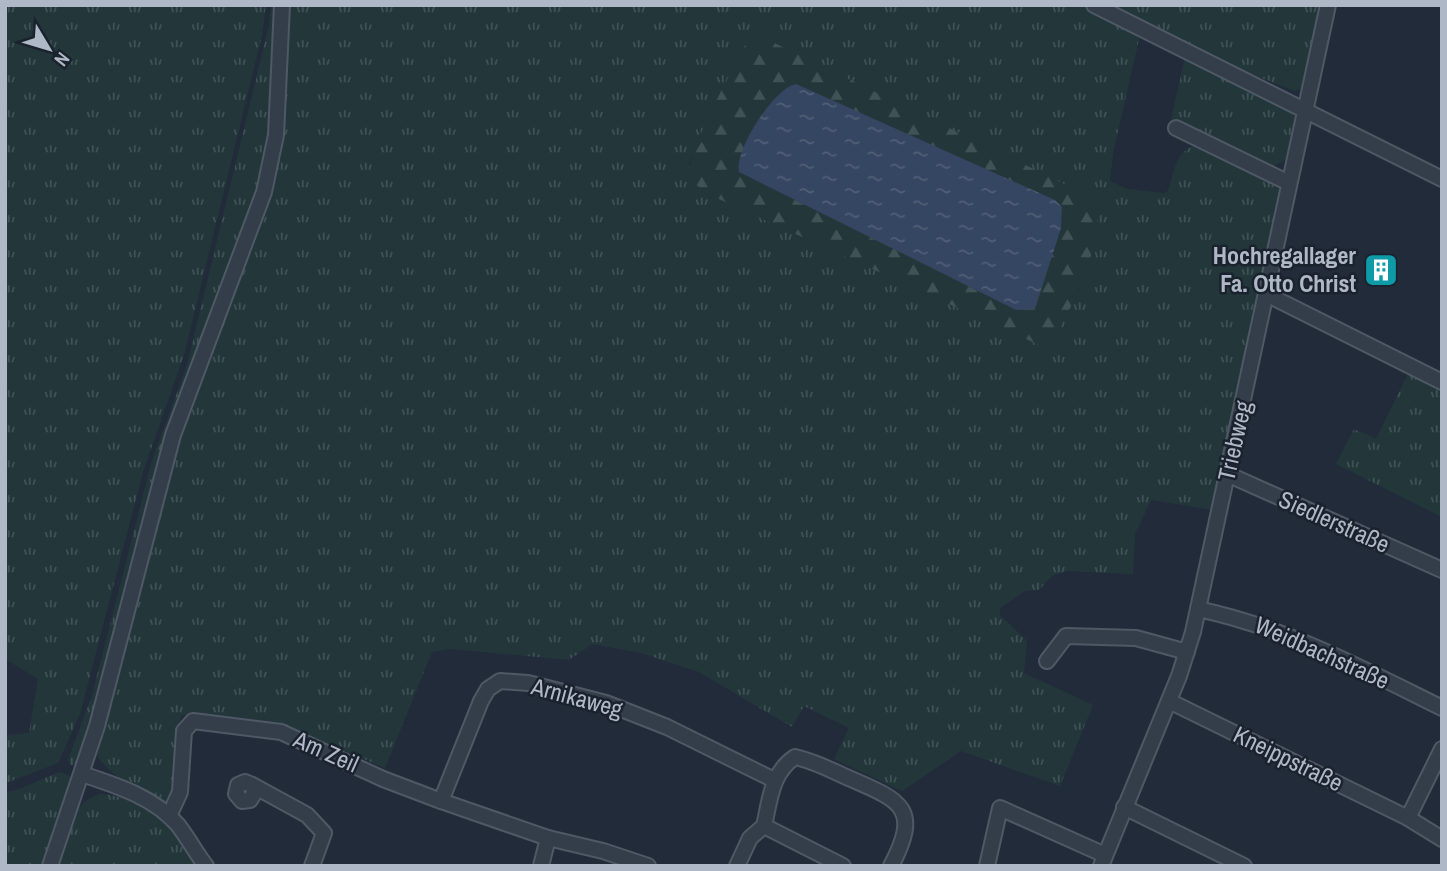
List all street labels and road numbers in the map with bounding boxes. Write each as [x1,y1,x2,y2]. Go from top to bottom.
street label: Triebweg [1209,398,1259,484]
street label: Siedlerstraße [1274,482,1395,560]
street label: Weidbachstraße [1250,608,1395,696]
street label: Arnikaweg [527,669,626,725]
street label: Kneippstraße [1228,718,1349,798]
street label: Am Zeil [288,722,364,779]

